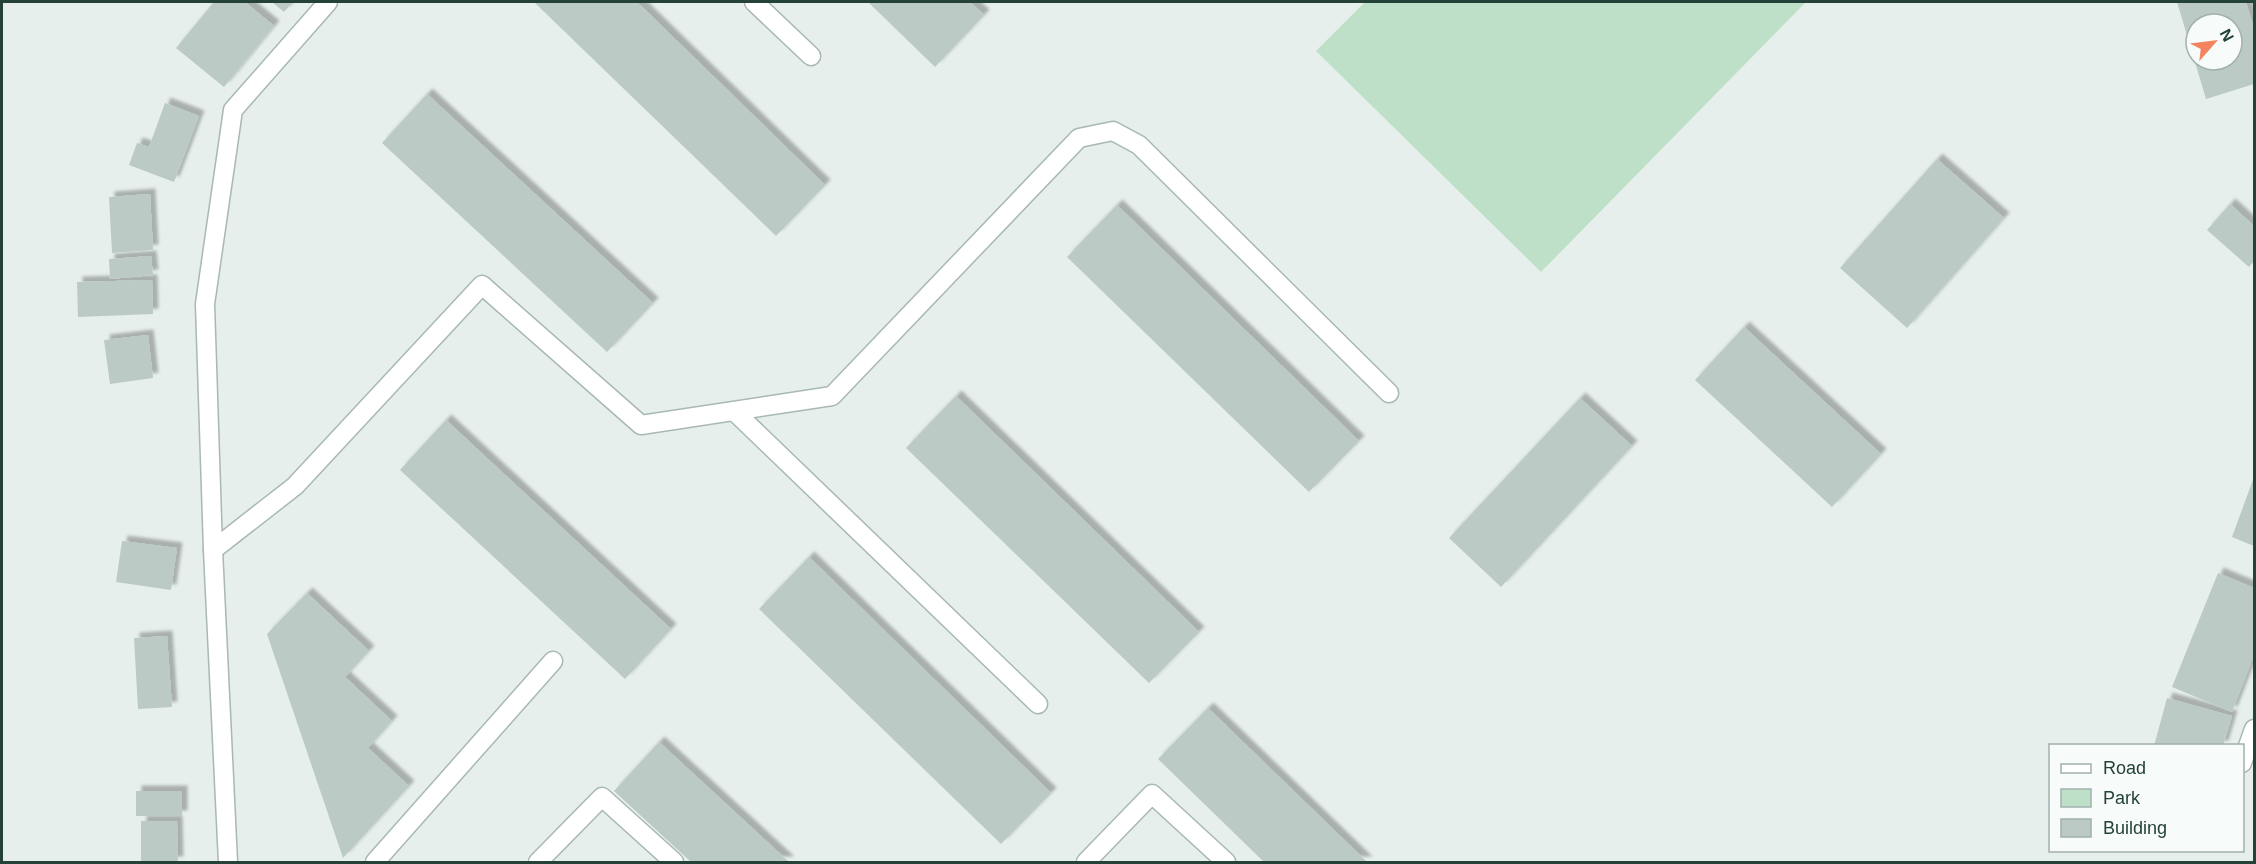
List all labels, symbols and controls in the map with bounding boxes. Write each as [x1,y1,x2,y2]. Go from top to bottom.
north arrow [2184,12,2244,72]
text: N [2217,26,2237,44]
legend [2049,744,2244,852]
text: Road [2103,758,2146,778]
text: Park [2103,788,2141,808]
text: Building [2103,818,2167,838]

